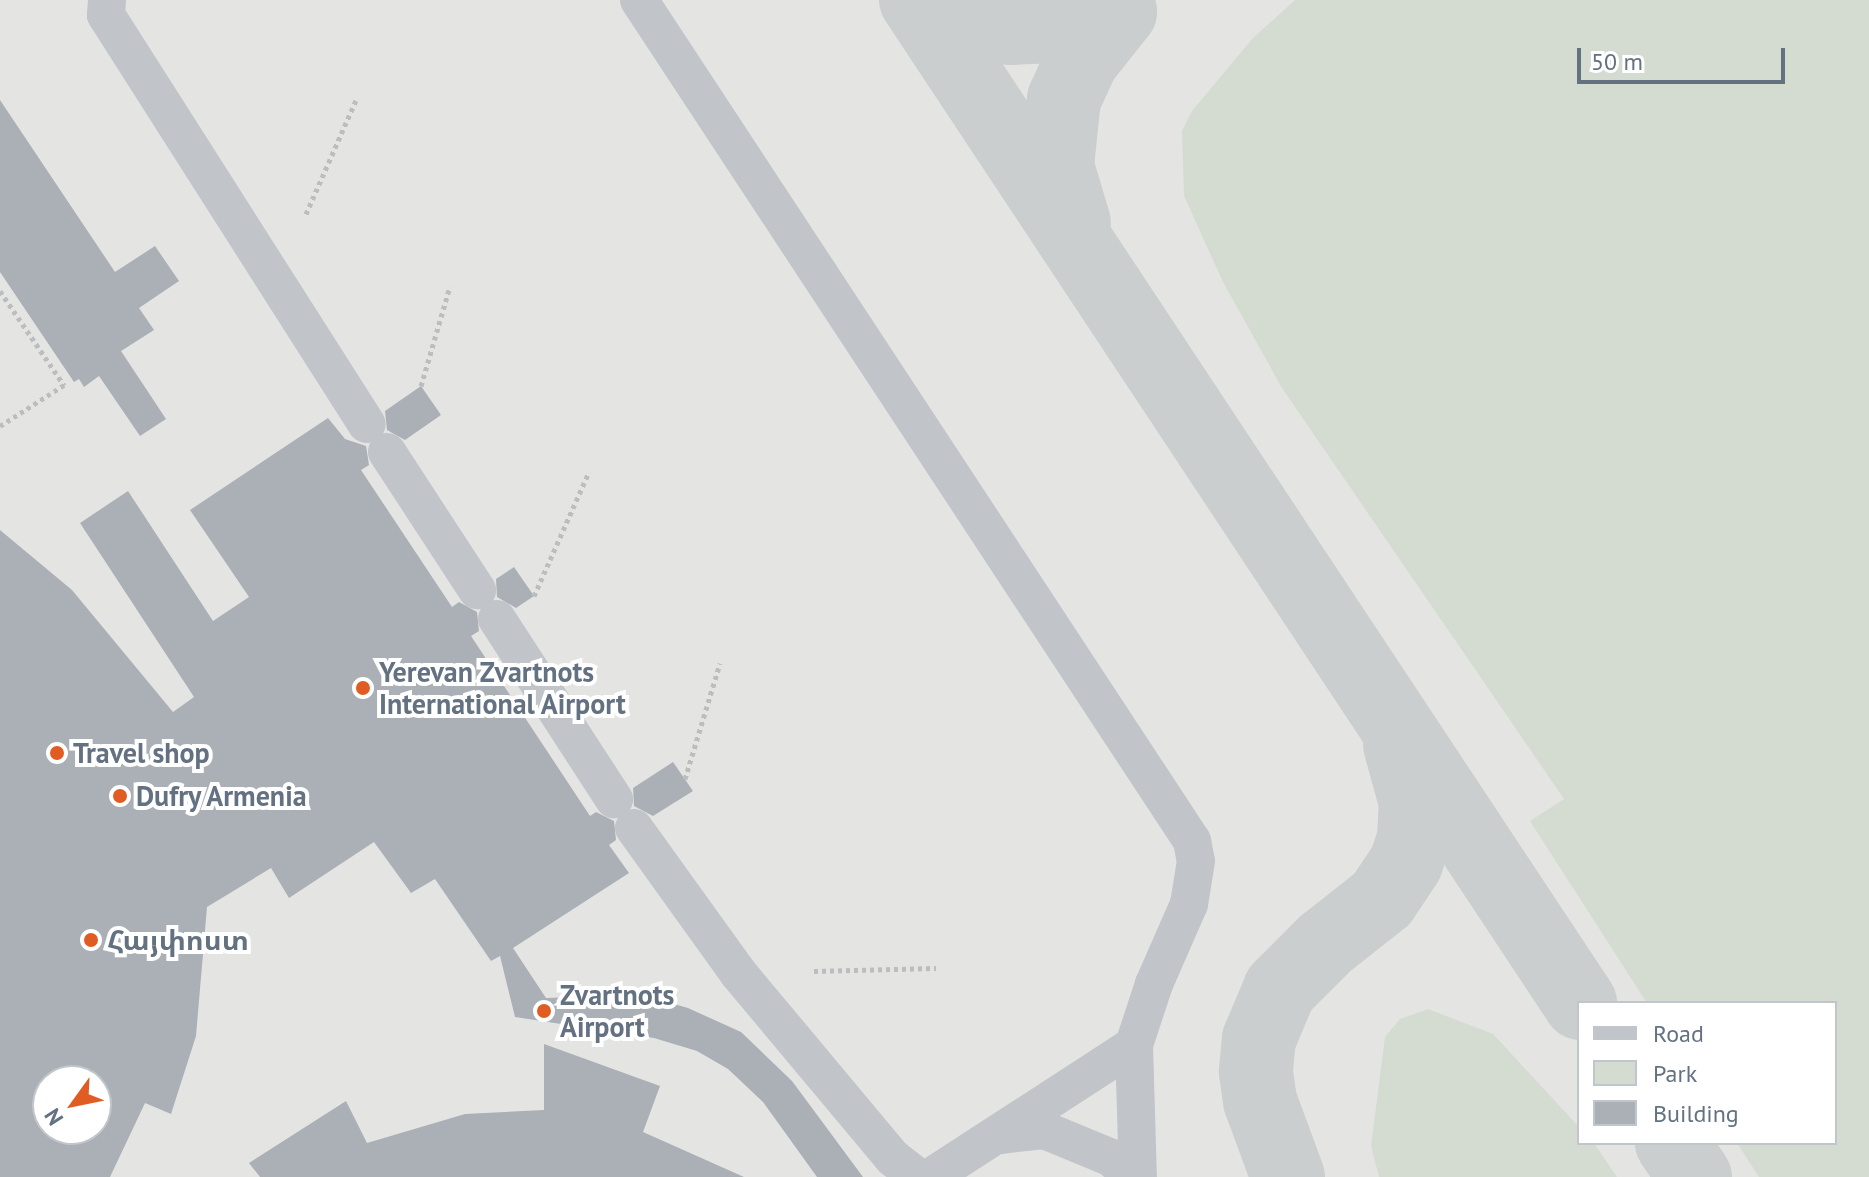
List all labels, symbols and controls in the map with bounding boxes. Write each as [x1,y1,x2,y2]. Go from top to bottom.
scale bar [1581,32,1789,82]
text: 50 m [1591,46,1643,77]
place label: Yerevan Zvartnots International Airport [379,655,627,721]
marker: Yerevan Zvartnots International Airport [354,679,372,697]
place label: Travel shop [73,736,210,770]
marker: Travel shop [48,744,66,762]
place label: Dufry Armenia [136,779,309,813]
marker: Dufry Armenia [111,787,129,805]
place label: Հայփոստ [107,923,249,957]
marker: Հայփոստ [82,931,100,949]
place label: Zvartnots Airport [560,978,674,1044]
legend [1577,1001,1837,1145]
marker: Zvartnots Airport [535,1002,553,1020]
text: Road [1653,1018,1704,1049]
text: Park [1653,1058,1697,1089]
north arrow [32,1065,112,1145]
text: Building [1653,1098,1739,1129]
text: N [38,1103,69,1131]

